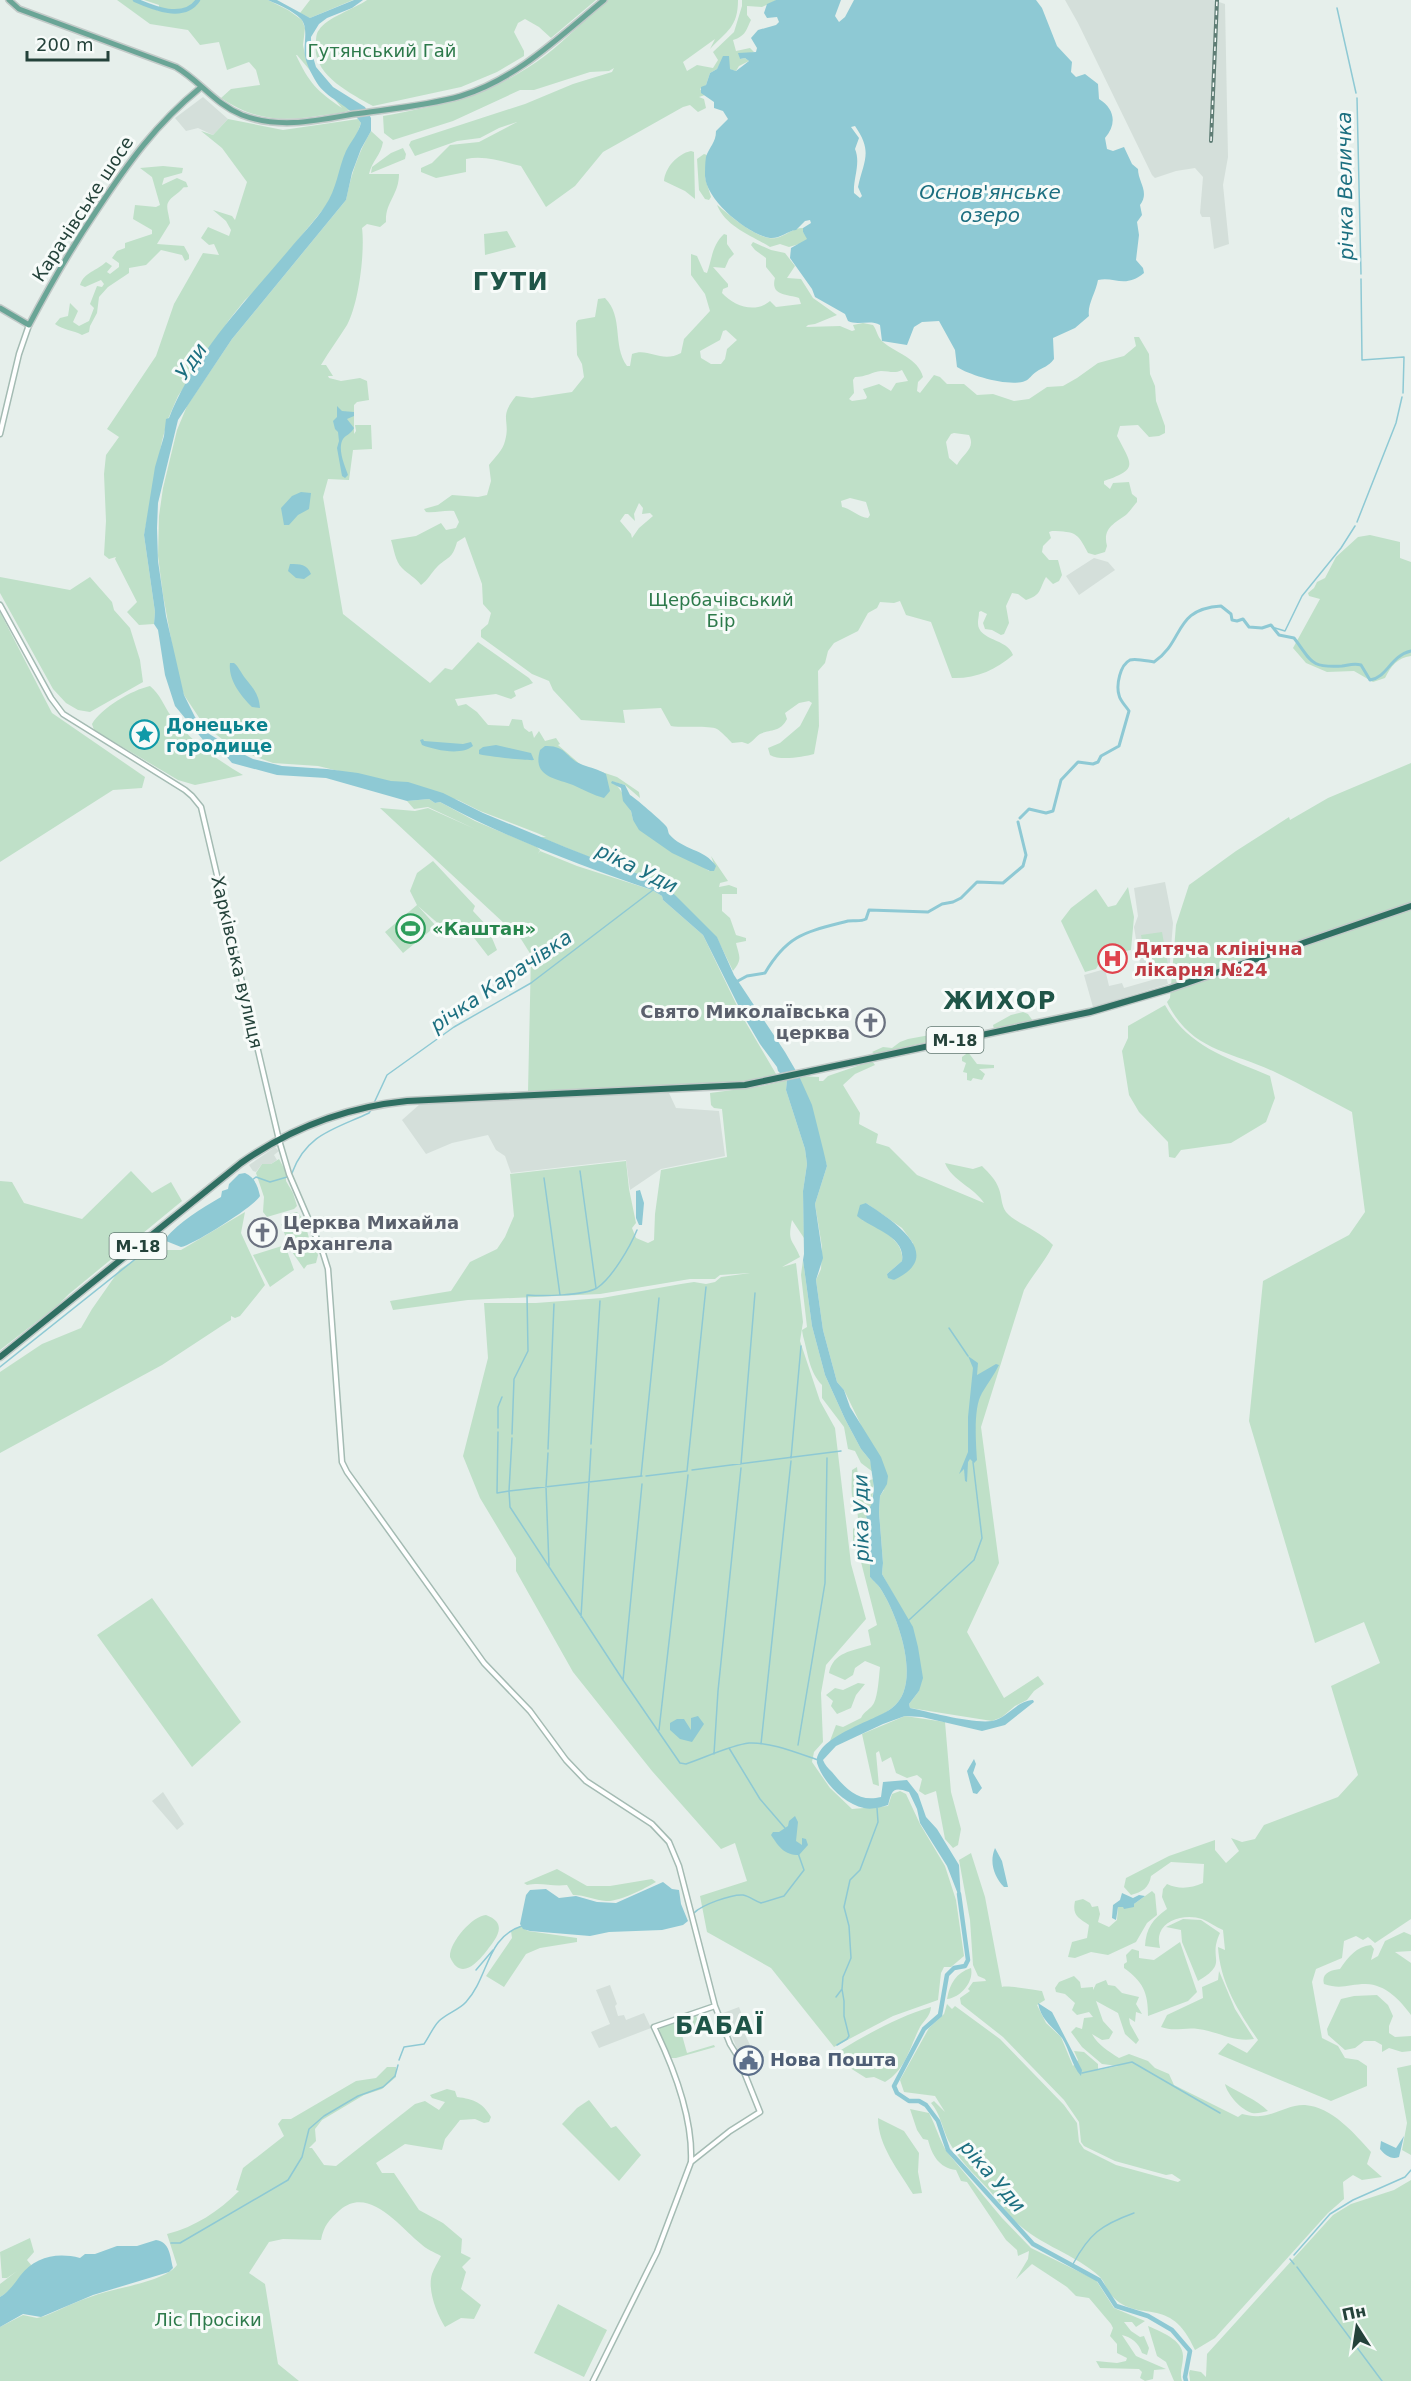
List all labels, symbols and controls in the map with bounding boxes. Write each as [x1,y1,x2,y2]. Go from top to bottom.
scale bar [27,24,108,62]
text: 200 m [36,34,94,55]
park label: Гутянський Гай [308,40,456,61]
water label: річка Величка [1332,111,1358,262]
street label: Карачівське шосе [28,132,137,285]
water label: Основ'янське озеро [919,180,1061,227]
district label: ГУТИ [473,268,549,296]
water label: Уди [170,338,212,384]
park label: Щербачівський Бір [648,589,794,631]
place label: Донецьке городище [166,714,272,756]
place icon: Донецьке городище [129,719,161,751]
water label: ріка Уди [591,837,682,898]
street label: Харківська вулиця [207,873,268,1050]
sports icon: «Каштан» [395,913,427,945]
place label: «Каштан» [432,918,536,939]
water label: річка Карачівка [425,925,576,1038]
place label: Дитяча клінічна лікарня №24 [1134,938,1303,980]
hospital icon: Дитяча клінічна лікарня №24 [1097,943,1129,975]
district label: ЖИХОР [943,987,1057,1015]
place label: Свято Миколаївська церква [640,1001,850,1043]
church icon: Свято Миколаївська церква [855,1006,887,1038]
road number: М-18 [926,1027,984,1053]
place label: Церква Михайла Архангела [283,1212,459,1254]
church icon: Церква Михайла Архангела [246,1217,278,1249]
road number: М-18 [110,1233,166,1259]
water label: ріка Уди [848,1474,874,1563]
district label: БАБАЇ [675,2011,765,2040]
public building icon: Нова Пошта [733,2044,765,2076]
place label: Нова Пошта [770,2049,896,2070]
water label: ріка Уди [954,2134,1031,2217]
north arrow [1327,2297,1387,2357]
text: Пн [1340,2301,1368,2325]
park label: Ліс Просіки [154,2309,262,2330]

